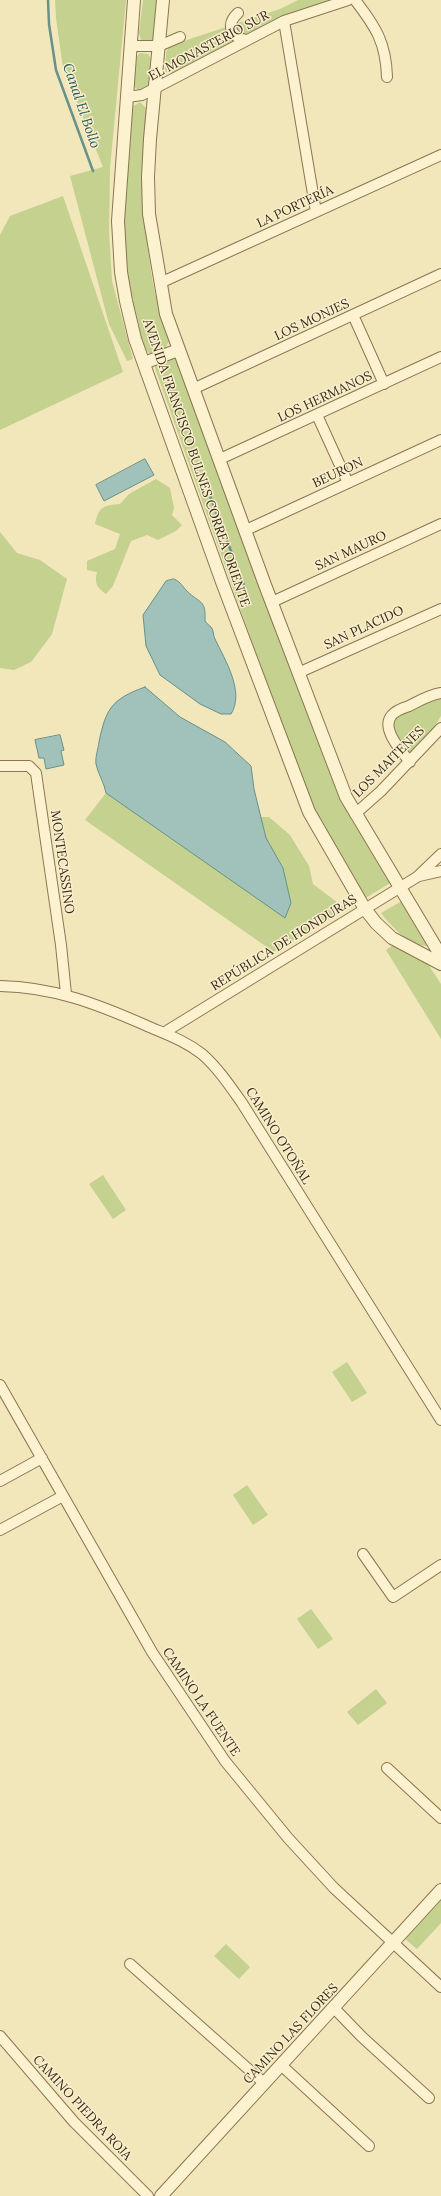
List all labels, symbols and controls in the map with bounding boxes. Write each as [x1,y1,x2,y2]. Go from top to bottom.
street label: EL MONASTERIO SUR [146,8,272,84]
water label: Canal El Bollo [59,61,103,151]
street label: LA PORTERÍA [254,182,336,232]
street label: LOS MONJES [272,296,352,344]
street label: AVENIDA FRANCISCO BULNES CORREA ORIENTE [139,317,253,609]
street label: LOS HERMANOS [275,368,375,426]
street label: BEURON [310,454,366,492]
street label: SAN MAURO [313,528,389,574]
street label: SAN PLACIDO [322,603,406,653]
street label: LOS MAITENES [350,723,428,801]
street label: MONTECASSINO [47,809,77,915]
street label: REPÚBLICA DE HONDURAS [208,892,360,994]
street label: CAMINO OTOÑAL [242,1085,314,1187]
street label: CAMINO LA FUENTE [159,1645,243,1759]
street label: CAMINO LAS FLORES [240,1980,342,2088]
street label: CAMINO PIEDRA ROJA [29,2052,135,2164]

